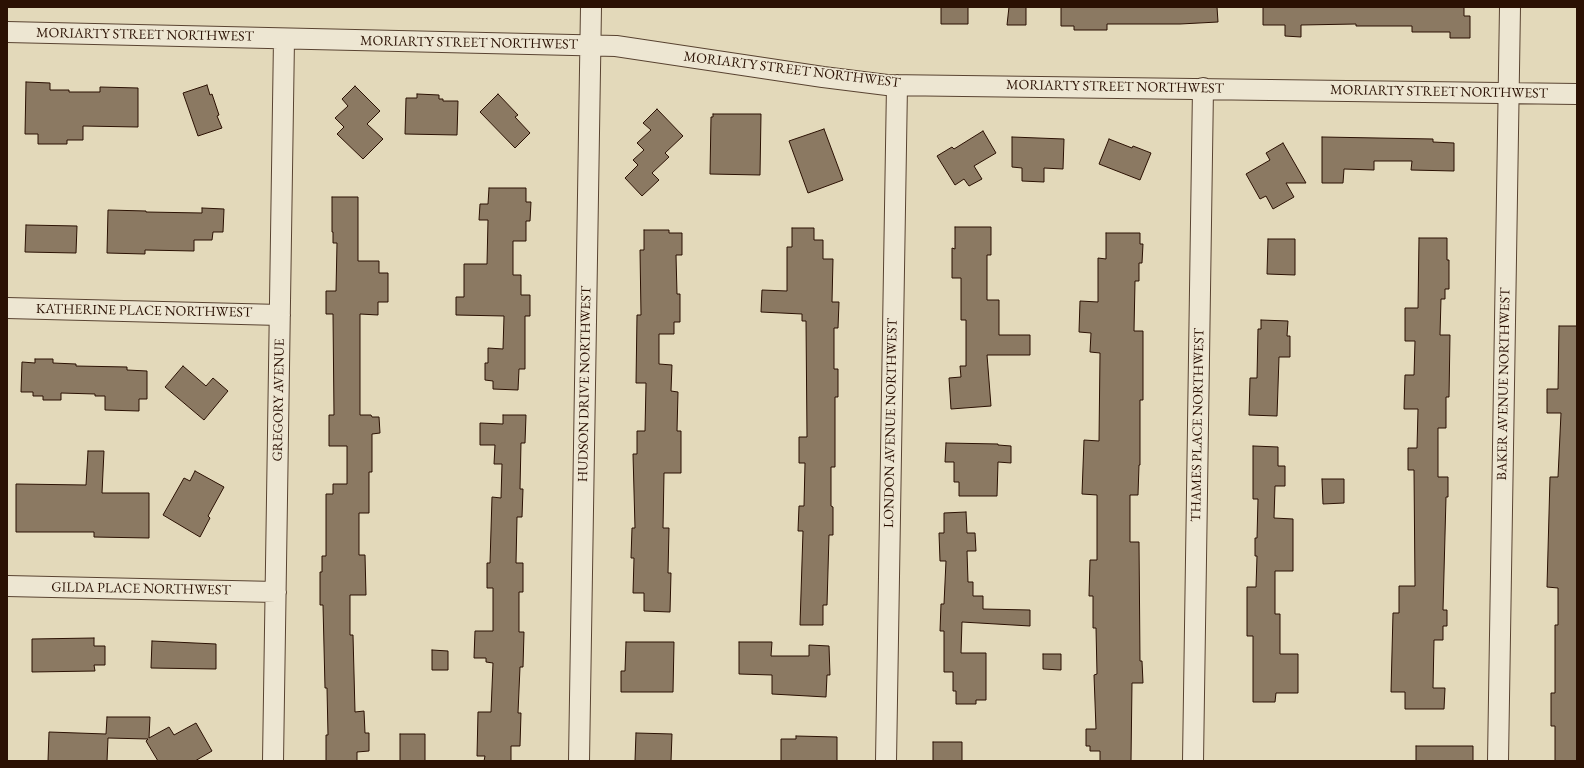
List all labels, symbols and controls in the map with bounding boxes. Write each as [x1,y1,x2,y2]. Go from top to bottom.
street label: MORIARTY STREET NORTHWEST [36,25,254,45]
street label: MORIARTY STREET NORTHWEST [360,33,578,53]
street label: MORIARTY STREET NORTHWEST [683,48,901,92]
street label: MORIARTY STREET NORTHWEST [1006,77,1224,97]
street label: MORIARTY STREET NORTHWEST [1330,82,1548,102]
street label: HUDSON DRIVE NORTHWEST [575,286,595,482]
street label: BAKER AVENUE NORTHWEST [1494,287,1514,481]
street label: KATHERINE PLACE NORTHWEST [36,301,252,321]
street label: LONDON AVENUE NORTHWEST [881,318,901,528]
street label: THAMES PLACE NORTHWEST [1188,328,1208,522]
street label: GREGORY AVENUE [270,338,288,462]
street label: GILDA PLACE NORTHWEST [51,579,231,599]

